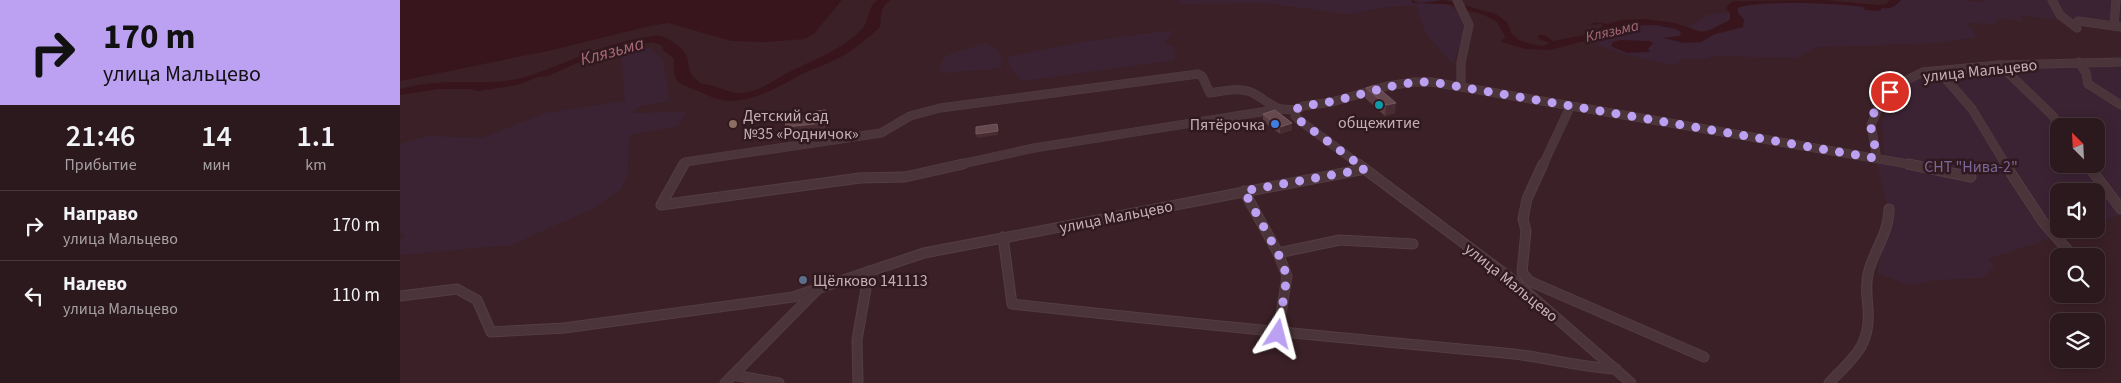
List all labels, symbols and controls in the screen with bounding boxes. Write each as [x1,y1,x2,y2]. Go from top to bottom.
text: 170 m [103,12,195,62]
water label: Клязьма [1583,15,1641,48]
icon: right [20,20,85,85]
water label: Клязьма [577,31,647,72]
street label: улица Мальцево [1922,54,2038,88]
text: улица Мальцево [103,58,261,90]
pin [1869,71,1911,113]
icon: arrive [1876,78,1904,106]
marker: общежитие [1373,99,1385,111]
place label: Детский сад №35 «Родничок» [743,105,859,145]
place label: общежитие [1338,112,1420,134]
place label: Пятёрочка [1190,114,1265,136]
text: 21:46 [66,115,135,158]
text: 14 [201,115,232,158]
text: 1.1 [296,115,335,158]
marker: Детский сад №35 «Родничок» [727,118,739,130]
marker: Пятёрочка [1269,118,1281,130]
north arrow [2050,118,2105,172]
map controls [2050,118,2105,368]
text: Прибытие [65,154,137,176]
text: мин [202,154,231,176]
text: km [305,154,327,176]
park label: СНТ "Нива-2" [1924,156,2018,178]
button: sound [2050,183,2105,238]
street label: улица Мальцево [1058,195,1175,239]
text: Направо [63,201,138,228]
icon: right [20,212,48,240]
text: 170 m [332,212,380,239]
text: улица Мальцево [63,228,178,250]
street label: улица Мальцево [1460,238,1563,327]
button: search [2050,248,2105,303]
place label: Щёлково 141113 [813,270,928,292]
text: Налево [63,271,127,298]
marker: Щёлково 141113 [797,274,809,286]
icon: left [20,282,48,310]
text: 110 m [332,282,380,309]
text: улица Мальцево [63,298,178,320]
position arrow [1251,307,1303,359]
button: layers [2050,313,2105,368]

